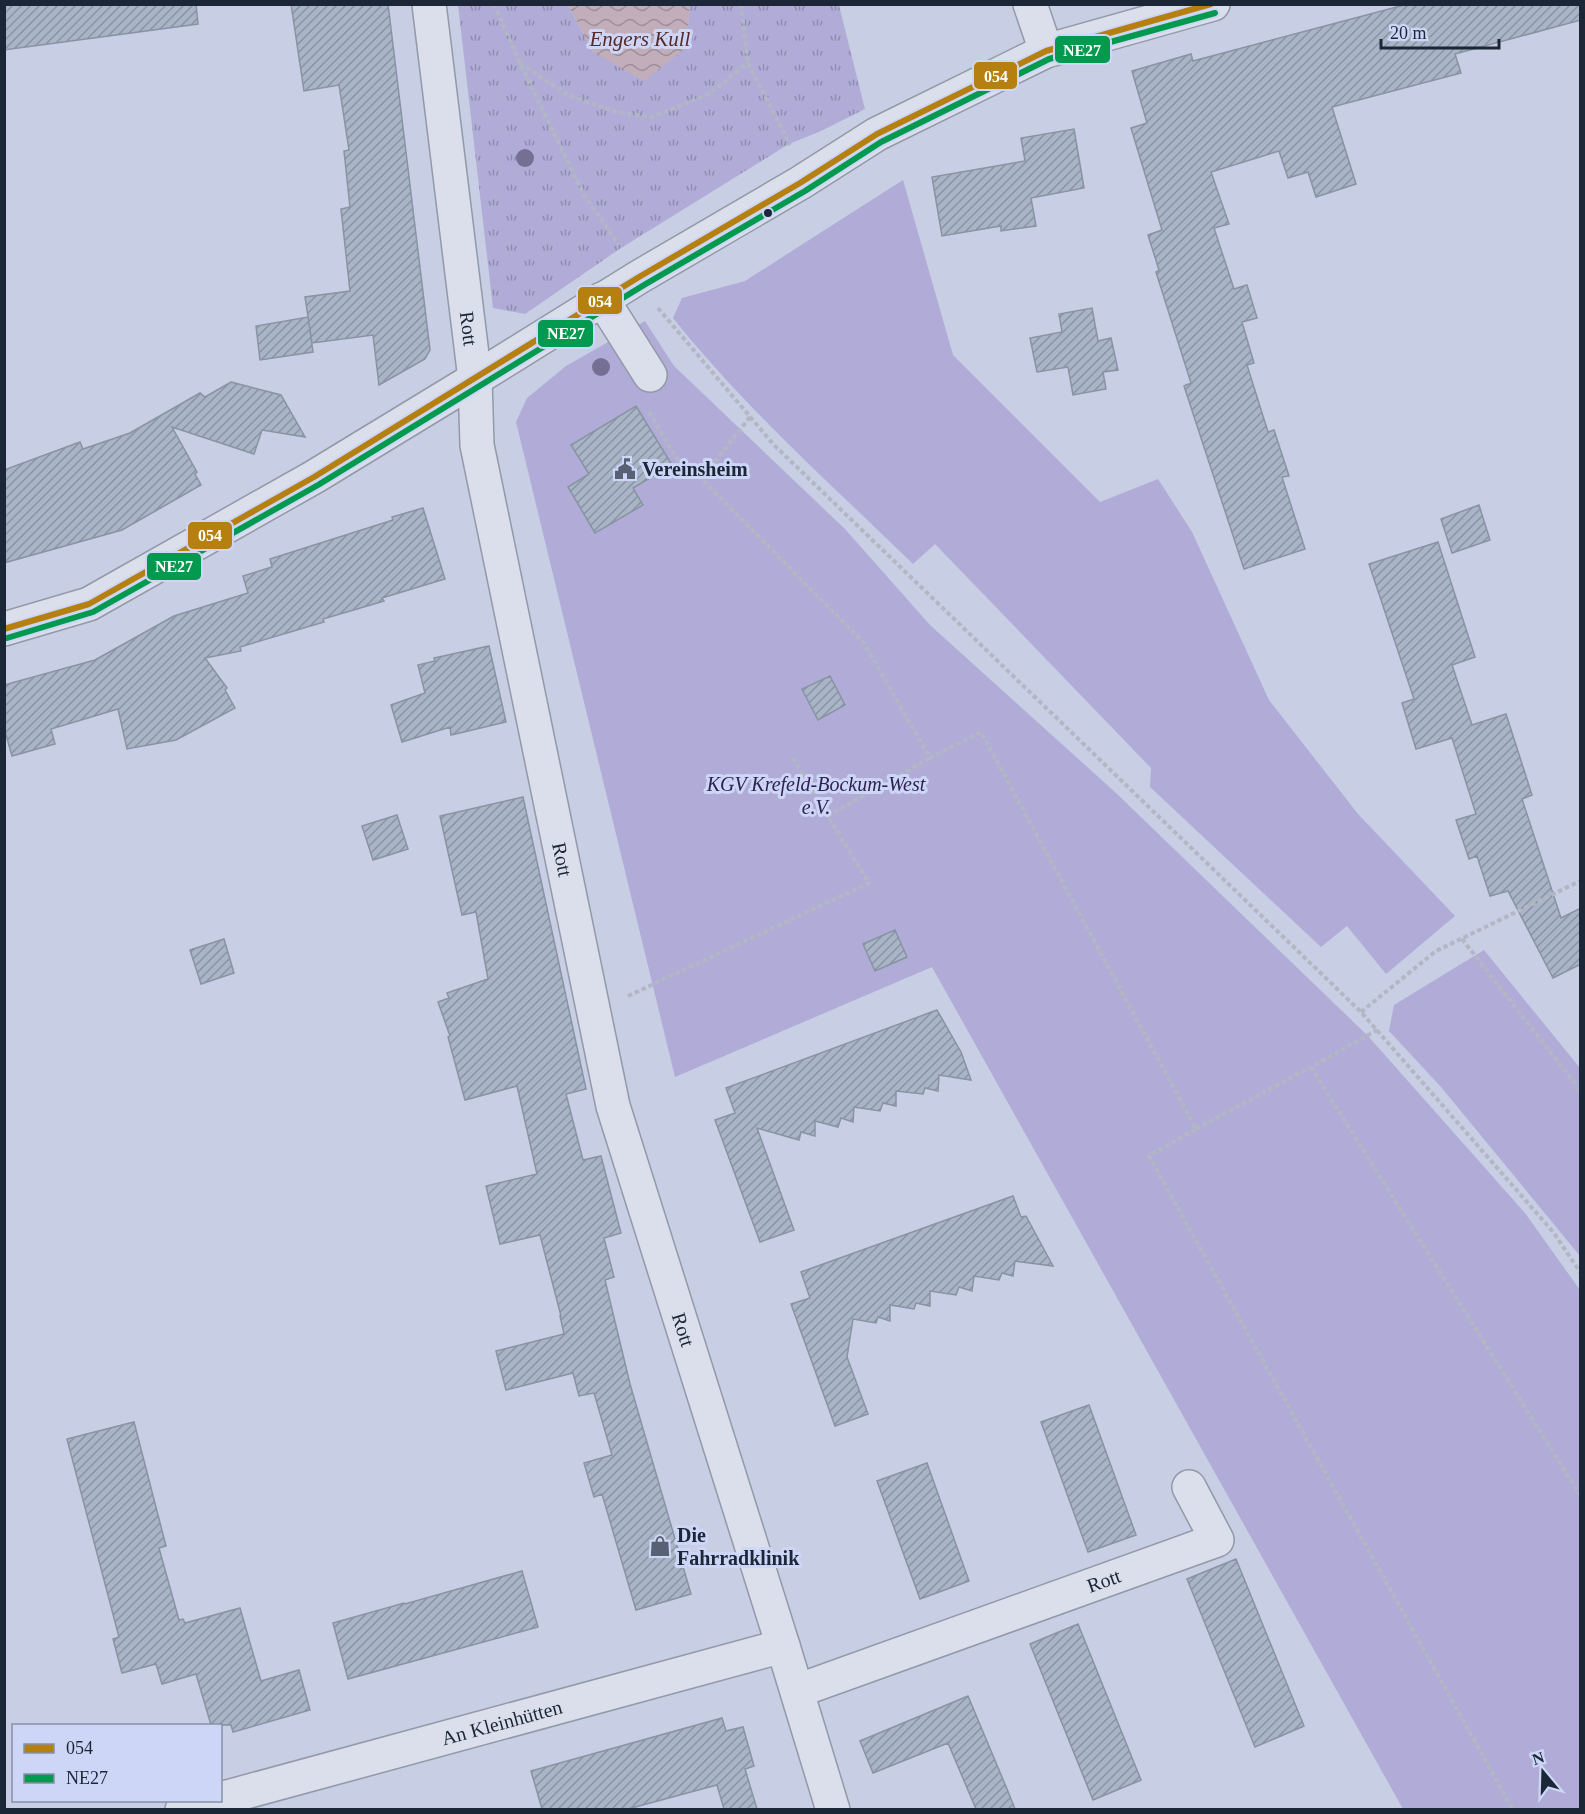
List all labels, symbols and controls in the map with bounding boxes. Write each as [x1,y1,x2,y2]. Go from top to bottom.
scale bar [1381,12,1500,50]
text: 20 m [1390,23,1427,43]
water label: Engers Kull [589,27,691,51]
line badge: NE27 [1054,35,1111,64]
text: NE27 [1063,42,1101,59]
line badge: 054 [973,61,1018,90]
text: 054 [984,68,1008,85]
unlabelled marker [762,207,774,219]
line badge: 054 [577,286,623,315]
text: 054 [588,293,612,310]
street label: Rott [456,310,482,347]
line badge: NE27 [537,319,594,348]
text: NE27 [547,325,585,342]
public building icon: Vereinsheim [613,457,637,481]
place label: Vereinsheim [642,458,748,480]
line badge: 054 [187,521,233,550]
text: 054 [198,527,222,544]
line badge: NE27 [146,552,202,581]
text: NE27 [155,558,193,575]
park label: KGV Krefeld-Bockum-West e.V. [706,773,926,818]
street label: Rott [548,840,577,879]
street label: Rott [668,1310,699,1350]
place label: Die Fahrradklinik [677,1524,800,1569]
shop icon: Die Fahrradklinik [648,1534,672,1558]
street label: Rott [1084,1564,1124,1597]
street label: An Kleinhütten [439,1696,564,1749]
legend [12,1724,222,1802]
text: 054 [66,1738,93,1758]
north arrow [1513,1742,1573,1802]
text: N [1530,1748,1547,1768]
text: NE27 [66,1768,108,1788]

